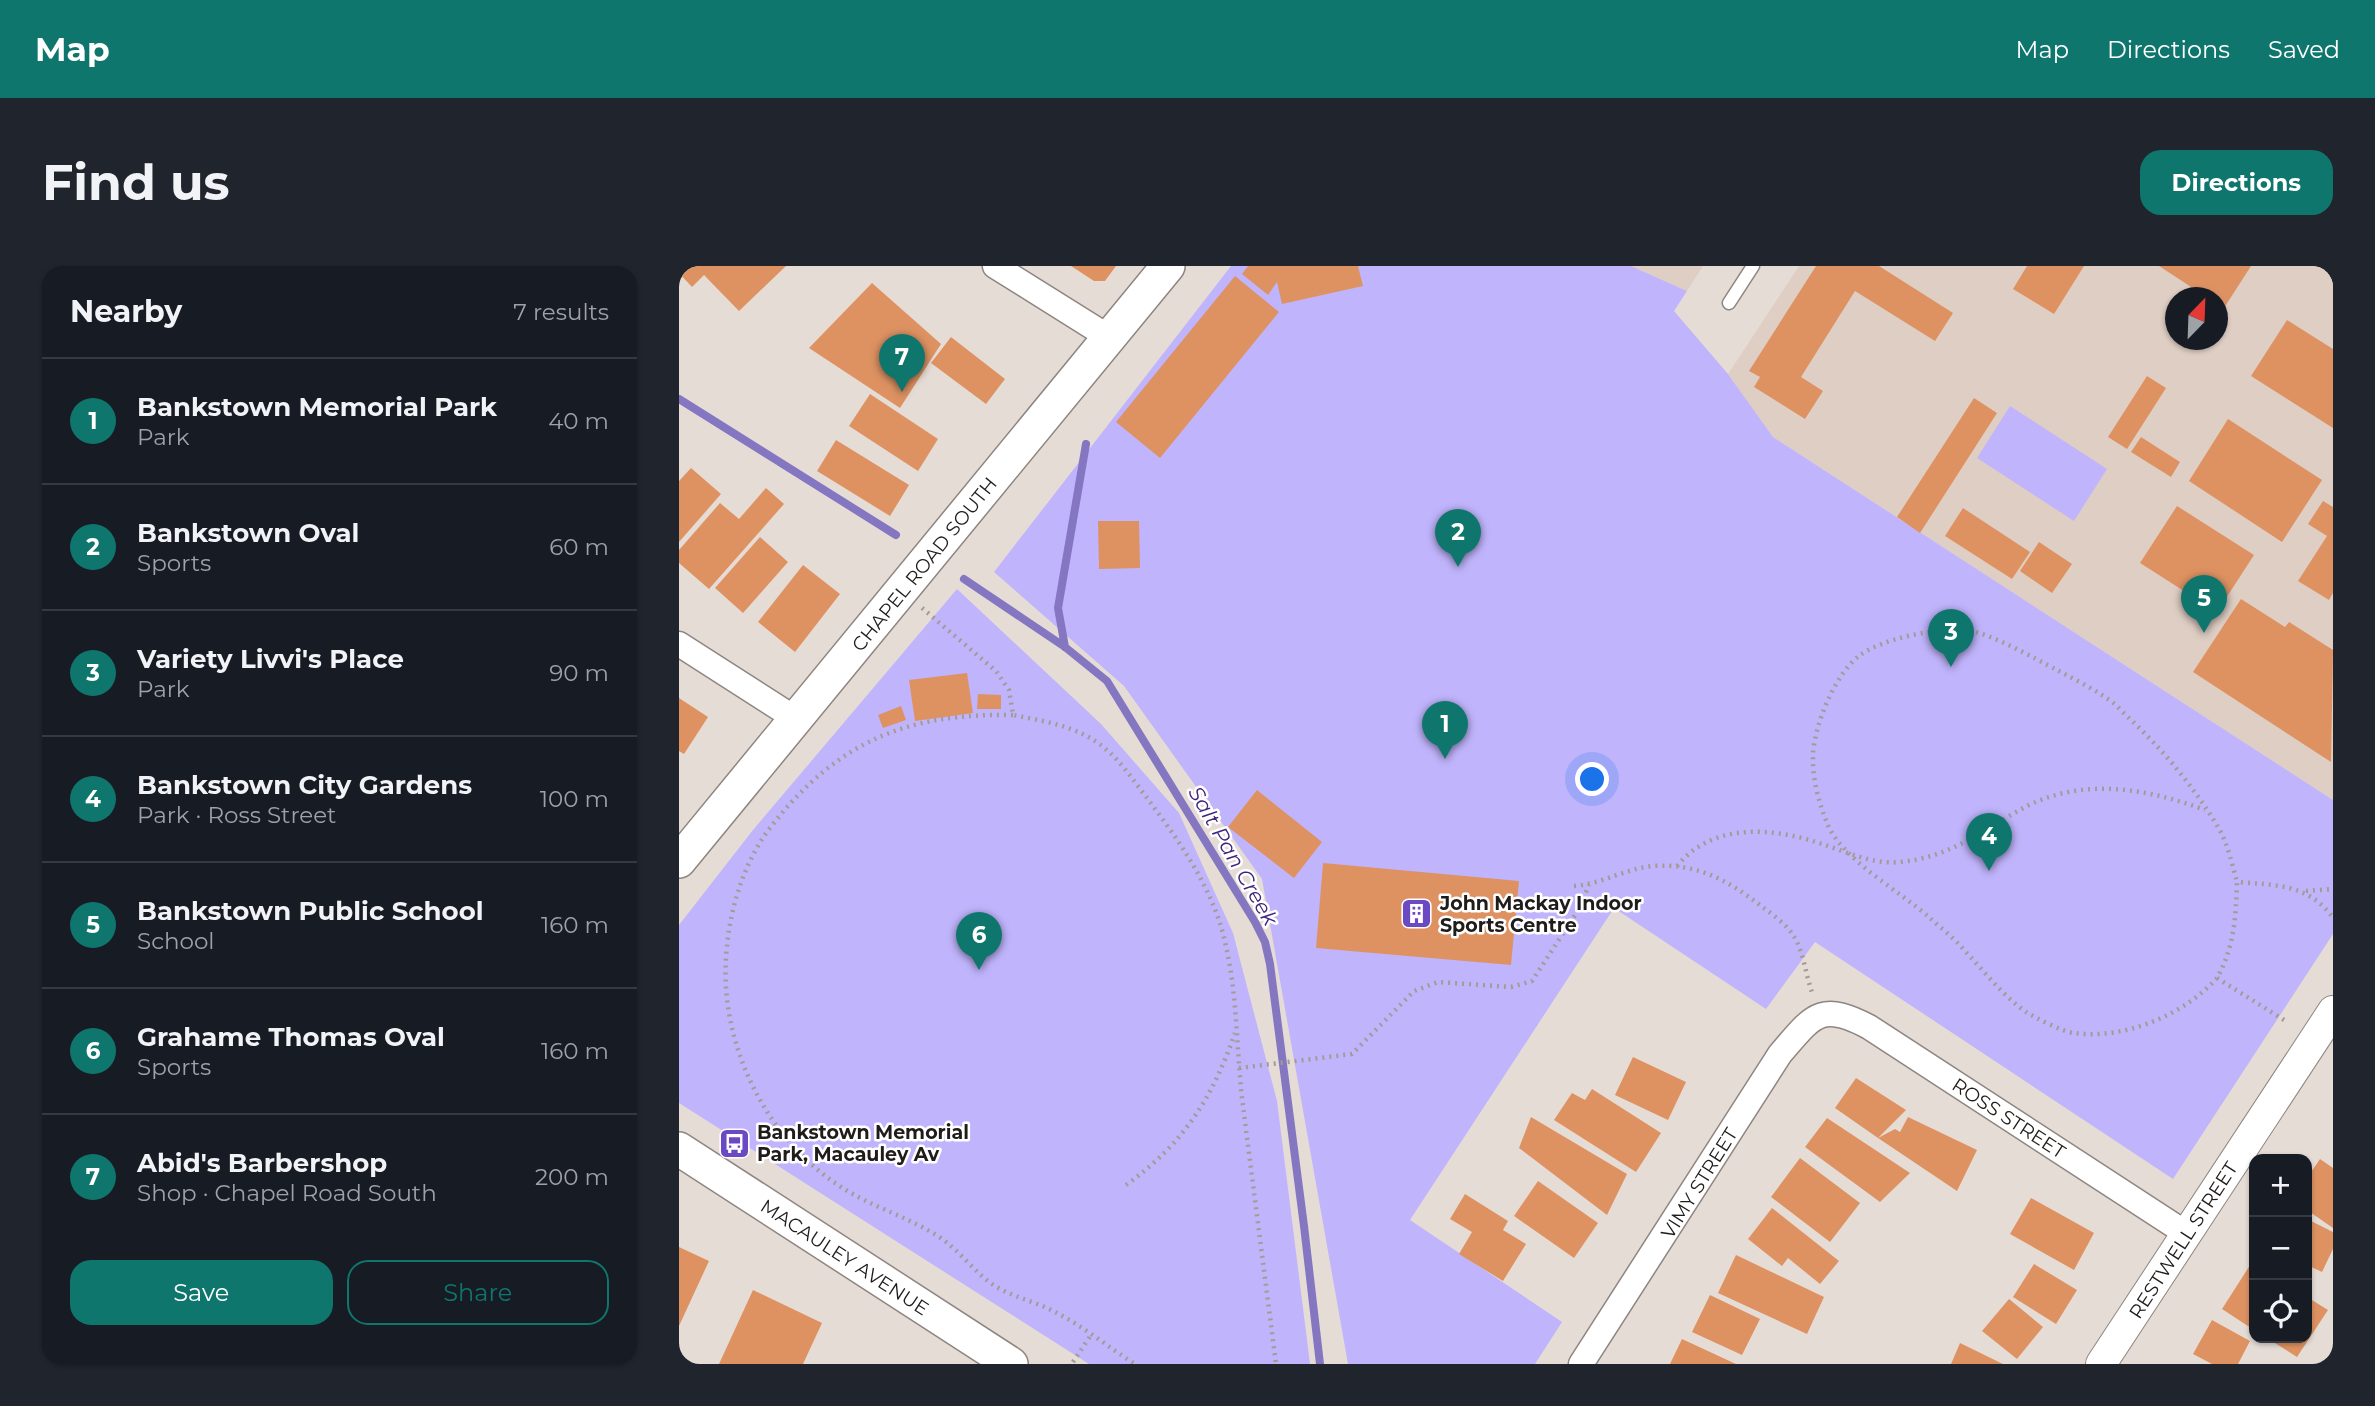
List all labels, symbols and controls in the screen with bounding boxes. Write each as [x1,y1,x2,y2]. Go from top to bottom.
text: Map [35,29,110,69]
text: Map [2016,35,2069,64]
text: Directions [2107,35,2230,64]
text: Saved [2268,35,2340,64]
button: Directions [2140,150,2333,215]
text: Find us [42,153,230,212]
north arrow [2165,287,2228,350]
text: Nearby [70,293,182,330]
text: 7 results [513,298,609,326]
pin: 7 [879,334,925,392]
text: Bankstown Memorial Park [137,391,497,423]
text: 1 [88,407,98,435]
text: 40 m [548,407,609,435]
text: Park [137,423,190,451]
street label: CHAPEL ROAD SOUTH [847,473,1002,656]
pin: 2 [1435,509,1481,567]
text: Bankstown Oval [137,517,359,549]
text: 2 [86,533,100,561]
text: 60 m [549,533,609,561]
text: Sports [137,549,211,577]
pin: 5 [2181,575,2227,633]
pin: 3 [1928,609,1974,667]
text: Variety Livvi's Place [137,643,404,675]
text: 3 [86,659,100,687]
text: 90 m [549,659,609,687]
text: Park [137,675,190,703]
pin: 1 [1422,701,1468,759]
your location [1575,762,1609,796]
text: Bankstown City Gardens [137,769,472,801]
water label: Salt Pan Creek [1183,782,1284,931]
text: 4 [85,785,101,813]
text: 100 m [540,785,609,813]
text: Park · Ross Street [137,801,336,829]
pin: 4 [1966,813,2012,871]
place label: John Mackay Indoor Sports Centre [1439,892,1642,937]
text: Bankstown Public School [137,895,484,927]
building icon: John Mackay Indoor Sports Centre [1400,897,1434,931]
text: 5 [86,911,100,939]
text: 160 m [541,911,609,939]
pin: 6 [956,912,1002,970]
text: School [137,927,215,955]
text: Grahame Thomas Oval [137,1021,445,1053]
text: 6 [86,1037,100,1065]
text: 160 m [541,1037,609,1065]
text: Sports [137,1053,211,1081]
street label: ROSS STREET [1948,1073,2070,1164]
place label: Bankstown Memorial Park, Macauley Av [757,1121,969,1166]
street label: VIMY STREET [1656,1124,1743,1243]
bus stop icon: Bankstown Memorial Park, Macauley Av [717,1126,751,1160]
text: Abid's Barbershop [137,1147,387,1179]
map controls [2249,1154,2312,1343]
button: + [2249,1154,2312,1217]
street label: RESTWELL STREET [2124,1158,2243,1323]
text: 7 [86,1163,100,1191]
text: 200 m [535,1163,609,1191]
text: Shop · Chapel Road South [137,1179,437,1207]
street label: MACAULEY AVENUE [756,1194,933,1320]
button: − [2249,1217,2312,1280]
button: Save [70,1260,333,1325]
button: Share [347,1260,609,1325]
button: locate [2249,1280,2312,1343]

